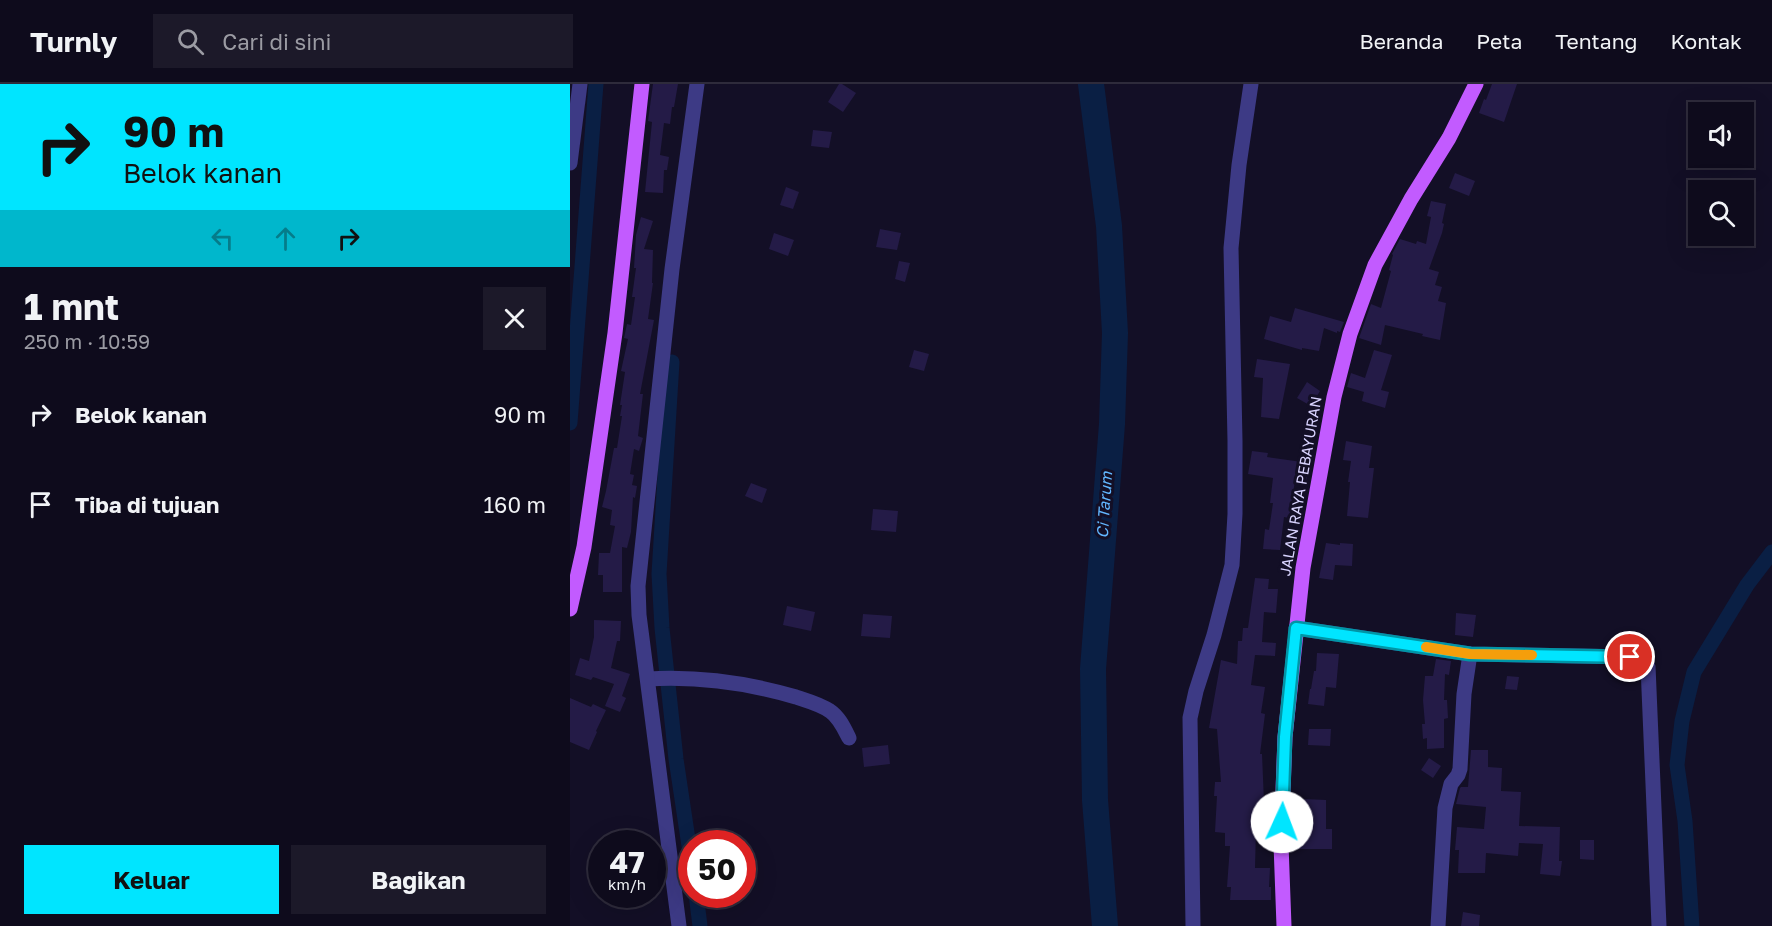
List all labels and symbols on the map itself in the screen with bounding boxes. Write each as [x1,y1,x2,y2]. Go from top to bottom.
street label: JALAN RAYA PEBAYURAN [1275,395,1325,577]
water label: Ci Tarum [1092,470,1116,539]
pin [1604,631,1655,682]
position arrow [1250,790,1314,854]
speed limit sign: 50 [678,830,756,908]

